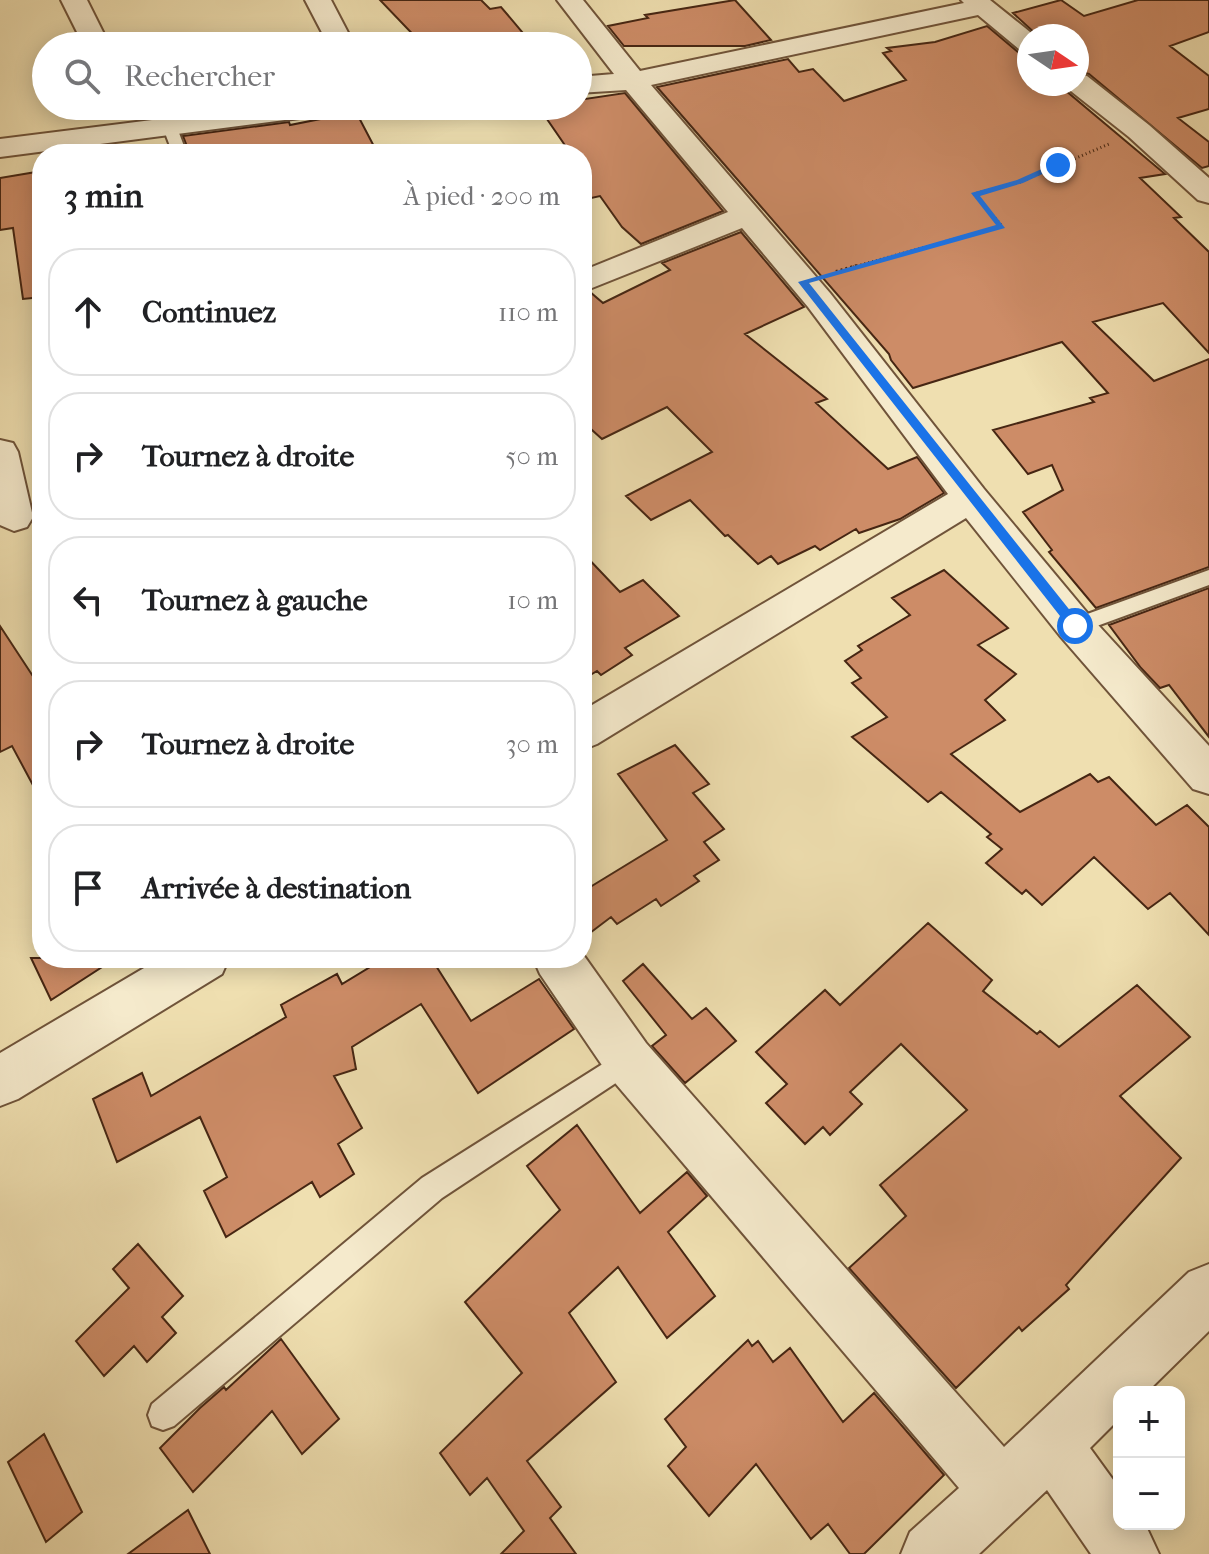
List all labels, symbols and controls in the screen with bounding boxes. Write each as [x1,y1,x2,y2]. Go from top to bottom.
north arrow [1017,24,1089,96]
search box [32,32,592,120]
icon: search [60,54,104,98]
text: Rechercher [124,59,275,94]
route end [1040,147,1076,183]
text: 3 min [64,176,143,216]
text: À pied · 200 m [403,181,560,212]
icon: ahead [66,290,110,334]
text: Continuez [142,295,276,330]
text: 110 m [498,297,558,328]
icon: right [66,434,110,478]
text: Tournez à droite [142,439,354,474]
text: 50 m [505,441,558,472]
icon: left [66,578,110,622]
text: Tournez à gauche [142,583,368,618]
text: 10 m [507,585,558,616]
route start [1057,608,1093,644]
icon: right [66,722,110,766]
text: Tournez à droite [142,727,354,762]
text: 30 m [506,729,558,760]
icon: arrive [66,866,110,910]
text: Arrivée à destination [142,871,411,906]
map controls [1113,1386,1185,1530]
button: + [1113,1386,1185,1458]
button: − [1113,1458,1185,1530]

